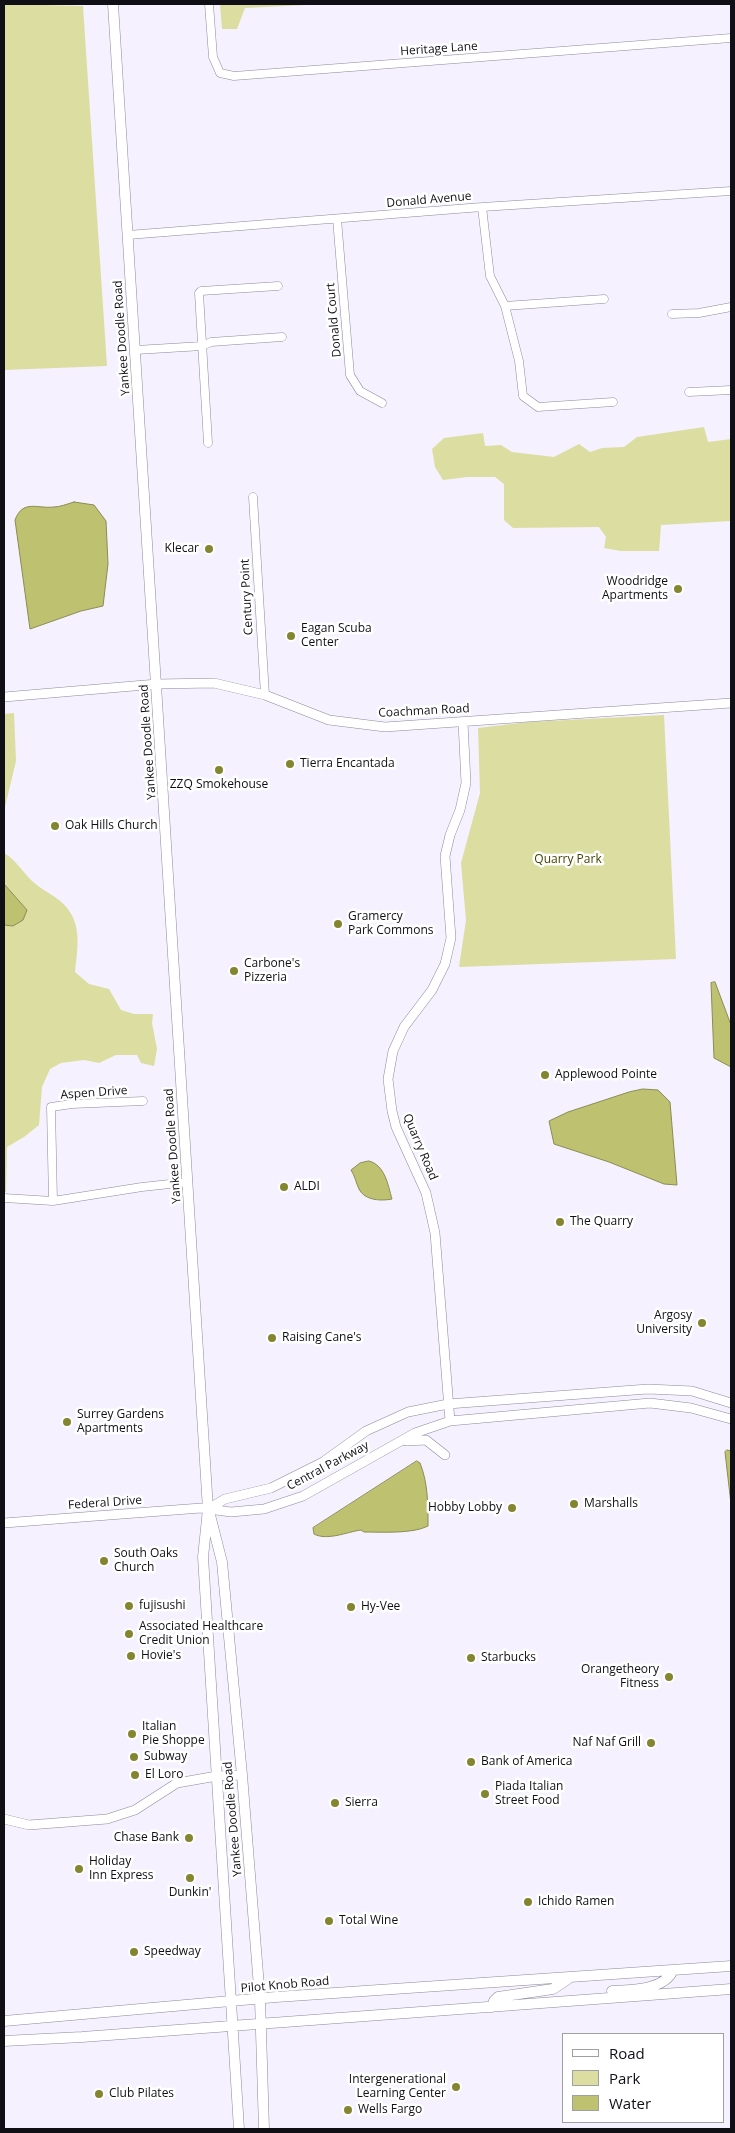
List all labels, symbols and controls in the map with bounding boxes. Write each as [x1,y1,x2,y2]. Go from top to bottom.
street label: Heritage Lane [400,39,478,59]
street label: Donald Avenue [386,189,472,211]
street label: Yankee Doodle Road [111,280,133,396]
street label: Donald Court [324,282,344,358]
place label: Klecar [165,542,199,556]
marker: Klecar [203,543,215,555]
street label: Century Point [238,558,256,636]
place label: Woodridge Apartments [602,575,668,603]
marker: Woodridge Apartments [672,583,684,595]
place label: Eagan Scuba Center [301,622,372,650]
marker: Eagan Scuba Center [285,630,297,642]
street label: Yankee Doodle Road [137,684,159,800]
street label: Coachman Road [378,701,470,721]
place label: Tierra Encantada [300,757,395,771]
marker: Tierra Encantada [284,758,296,770]
marker: ZZQ Smokehouse [213,764,225,776]
place label: ZZQ Smokehouse [170,778,268,792]
place label: Oak Hills Church [65,819,157,833]
marker: Oak Hills Church [49,820,61,832]
park label: Quarry Park [534,853,602,867]
place label: Gramercy Park Commons [348,910,434,938]
marker: Gramercy Park Commons [332,918,344,930]
place label: Carbone's Pizzeria [244,957,300,985]
marker: Carbone's Pizzeria [228,965,240,977]
place label: Applewood Pointe [555,1068,657,1082]
marker: Applewood Pointe [539,1069,551,1081]
street label: Aspen Drive [60,1083,128,1103]
street label: Yankee Doodle Road [162,1088,184,1204]
street label: Quarry Road [400,1112,440,1182]
place label: ALDI [294,1180,320,1194]
marker: ALDI [278,1181,290,1193]
place label: The Quarry [570,1215,633,1229]
marker: The Quarry [554,1216,566,1228]
place label: Argosy University [636,1309,692,1337]
marker: Argosy University [696,1317,708,1329]
place label: Raising Cane's [282,1331,362,1345]
marker: Raising Cane's [266,1332,278,1344]
place label: Surrey Gardens Apartments [77,1408,164,1436]
marker: Surrey Gardens Apartments [61,1416,73,1428]
street label: Central Parkway [285,1438,371,1494]
street label: Federal Drive [68,1493,142,1513]
place label: Marshalls [584,1497,638,1511]
marker: Marshalls [568,1498,580,1510]
place label: Hobby Lobby [428,1501,502,1515]
marker: Hobby Lobby [506,1502,518,1514]
place label: South Oaks Church [114,1547,178,1575]
marker: South Oaks Church [98,1555,110,1567]
place label: fujisushi [139,1599,186,1613]
marker: fujisushi [123,1600,135,1612]
place label: Hy-Vee [361,1600,400,1614]
marker: Hy-Vee [345,1601,357,1613]
place label: Associated Healthcare Credit Union [139,1620,263,1648]
marker: Associated Healthcare Credit Union [123,1628,135,1640]
place label: Hovie's [141,1649,181,1663]
marker: Hovie's [125,1650,137,1662]
place label: Starbucks [481,1651,536,1665]
marker: Starbucks [465,1652,477,1664]
place label: Orangetheory Fitness [581,1663,659,1691]
marker: Orangetheory Fitness [663,1671,675,1683]
place label: Italian Pie Shoppe [142,1720,205,1748]
marker: Italian Pie Shoppe [126,1728,138,1740]
place label: Naf Naf Grill [573,1736,641,1750]
marker: Naf Naf Grill [645,1737,657,1749]
place label: Subway [144,1750,187,1764]
marker: Subway [128,1751,140,1763]
place label: Bank of America [481,1755,572,1769]
marker: Bank of America [465,1756,477,1768]
street label: Yankee Doodle Road [221,1761,245,1877]
place label: El Loro [145,1768,183,1782]
marker: El Loro [129,1769,141,1781]
place label: Piada Italian Street Food [495,1780,563,1808]
marker: Piada Italian Street Food [479,1788,491,1800]
place label: Sierra [345,1796,378,1810]
marker: Sierra [329,1797,341,1809]
place label: Chase Bank [114,1831,179,1845]
marker: Chase Bank [183,1832,195,1844]
place label: Holiday Inn Express [89,1855,154,1883]
marker: Holiday Inn Express [73,1863,85,1875]
marker: Dunkin' [184,1872,196,1884]
place label: Dunkin' [169,1886,211,1900]
place label: Ichido Ramen [538,1895,614,1909]
marker: Ichido Ramen [522,1896,534,1908]
place label: Total Wine [339,1914,398,1928]
marker: Total Wine [323,1915,335,1927]
place label: Speedway [144,1945,201,1959]
marker: Speedway [128,1946,140,1958]
street label: Pilot Knob Road [240,1974,330,1996]
legend [562,2033,725,2123]
text: Road [609,2043,645,2063]
text: Park [609,2068,640,2088]
place label: Intergenerational Learning Center [349,2073,446,2101]
marker: Intergenerational Learning Center [450,2081,462,2093]
place label: Club Pilates [109,2087,174,2101]
marker: Club Pilates [93,2088,105,2100]
text: Water [609,2093,651,2113]
place label: Wells Fargo [358,2103,422,2117]
marker: Wells Fargo [342,2104,354,2116]

